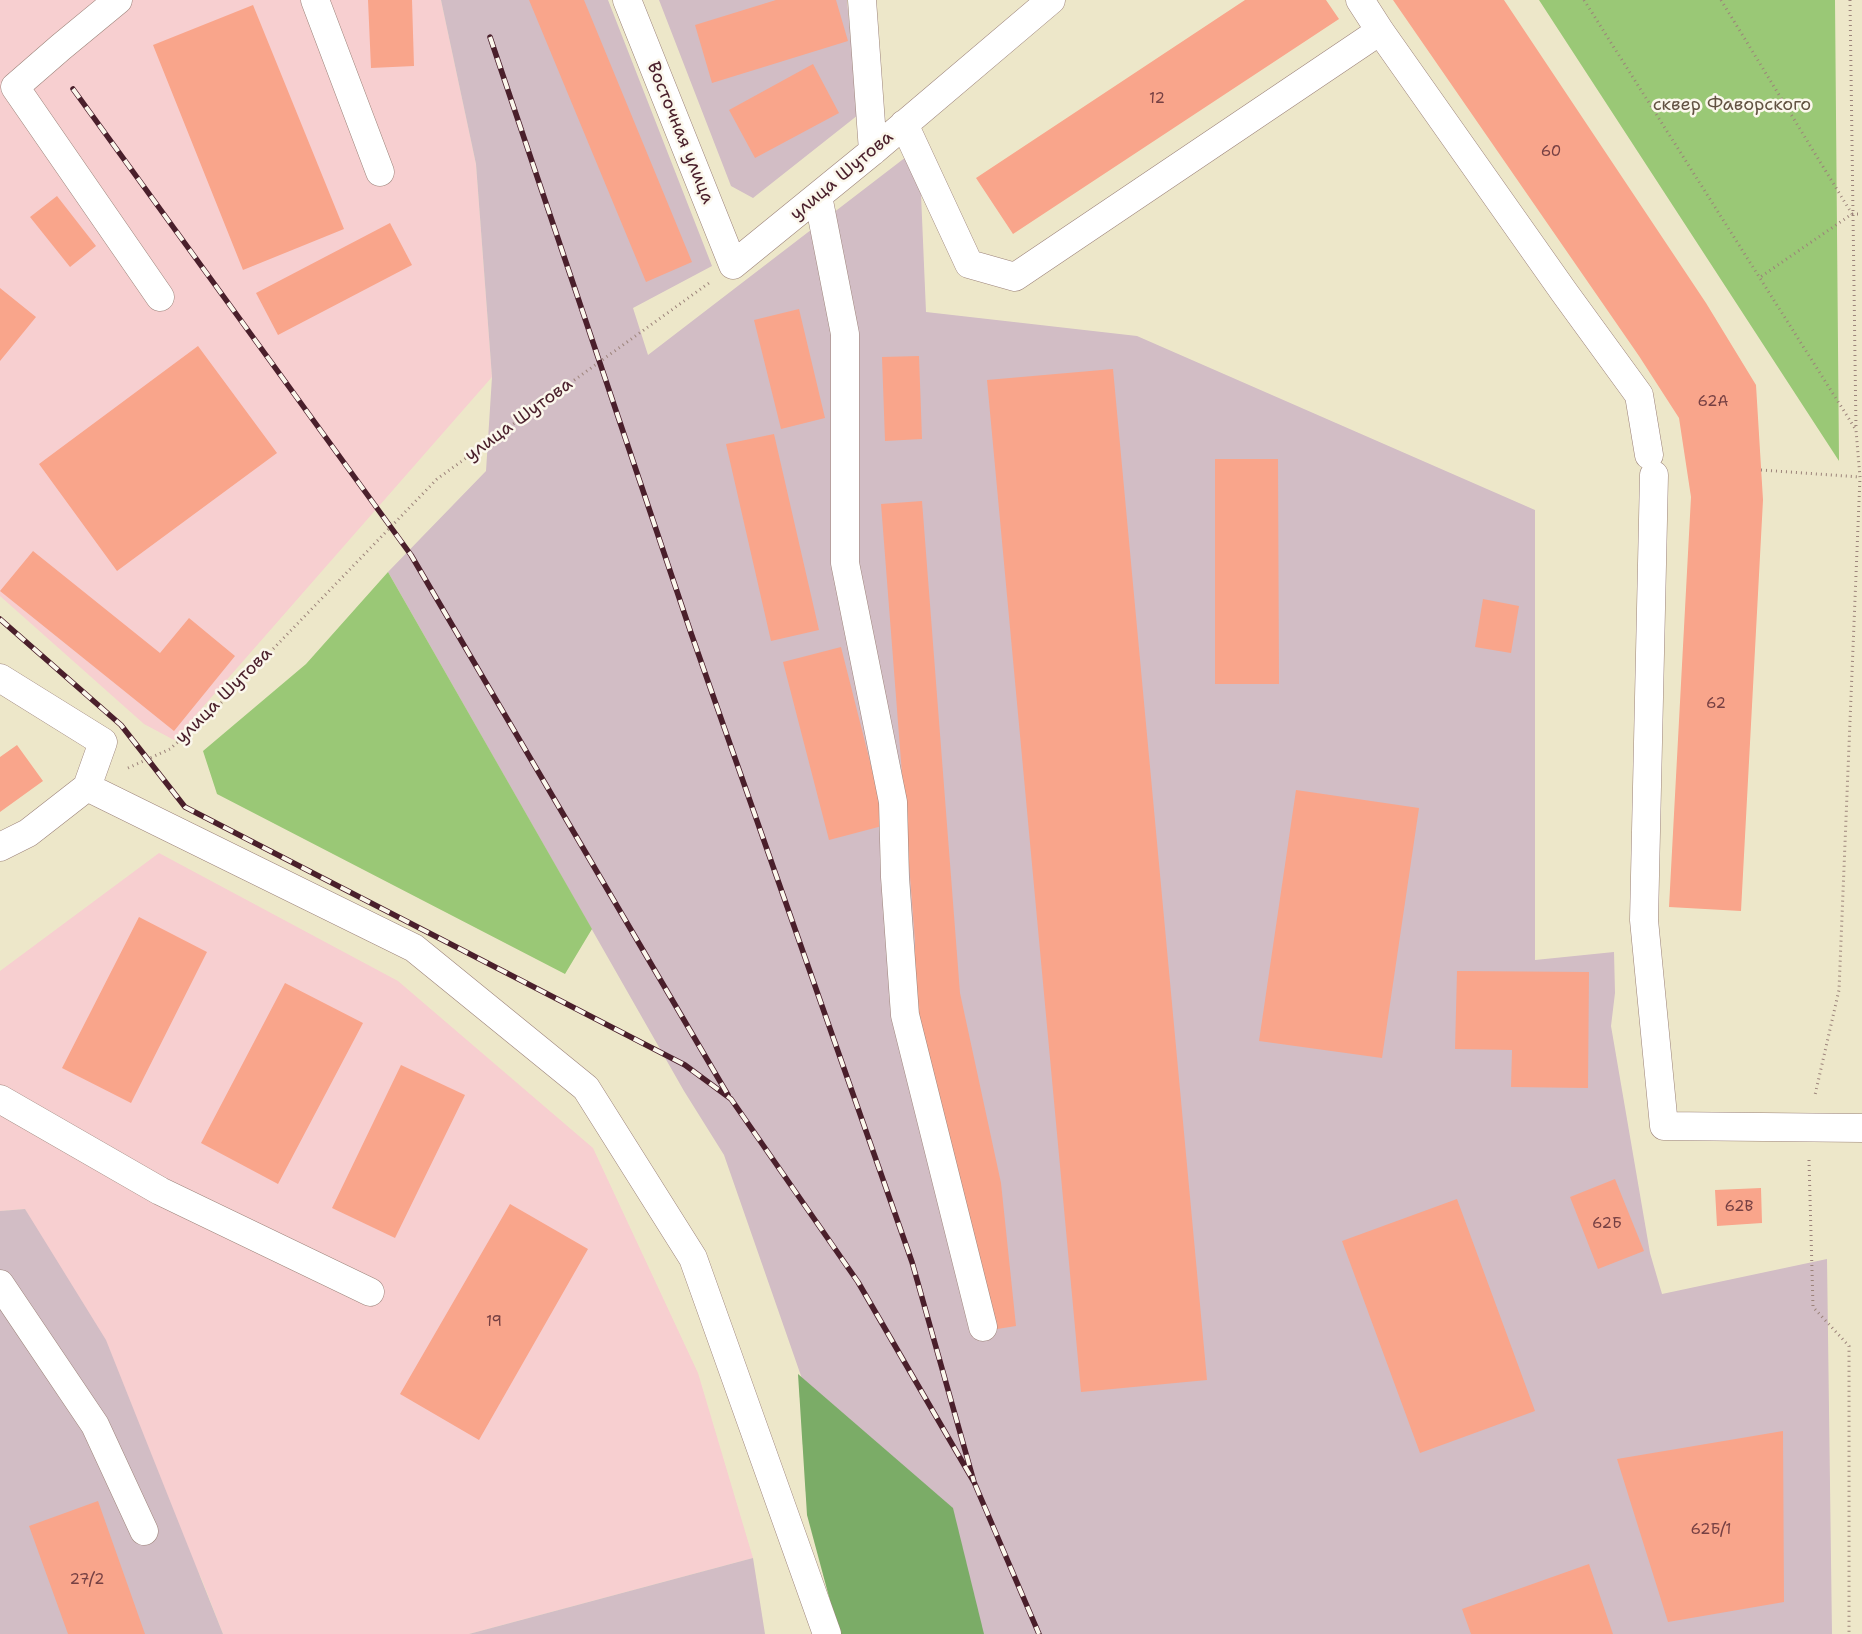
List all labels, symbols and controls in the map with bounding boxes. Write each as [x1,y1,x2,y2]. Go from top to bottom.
street label: Восточная улица [642,59,718,207]
house number: 12 [1149,90,1165,108]
park label: сквер Фаворского [1653,94,1811,116]
street label: улица Шутова [786,127,898,225]
house number: 60 [1541,143,1561,161]
street label: улица Шутова [461,374,577,466]
house number: 62А [1698,393,1728,411]
street label: улица Шутова [171,643,277,749]
house number: 62 [1706,695,1726,713]
house number: 62В [1725,1198,1753,1216]
house number: 62Б [1592,1215,1622,1233]
house number: 19 [486,1313,502,1331]
house number: 62Б/1 [1690,1521,1732,1539]
house number: 27/2 [70,1571,104,1589]

